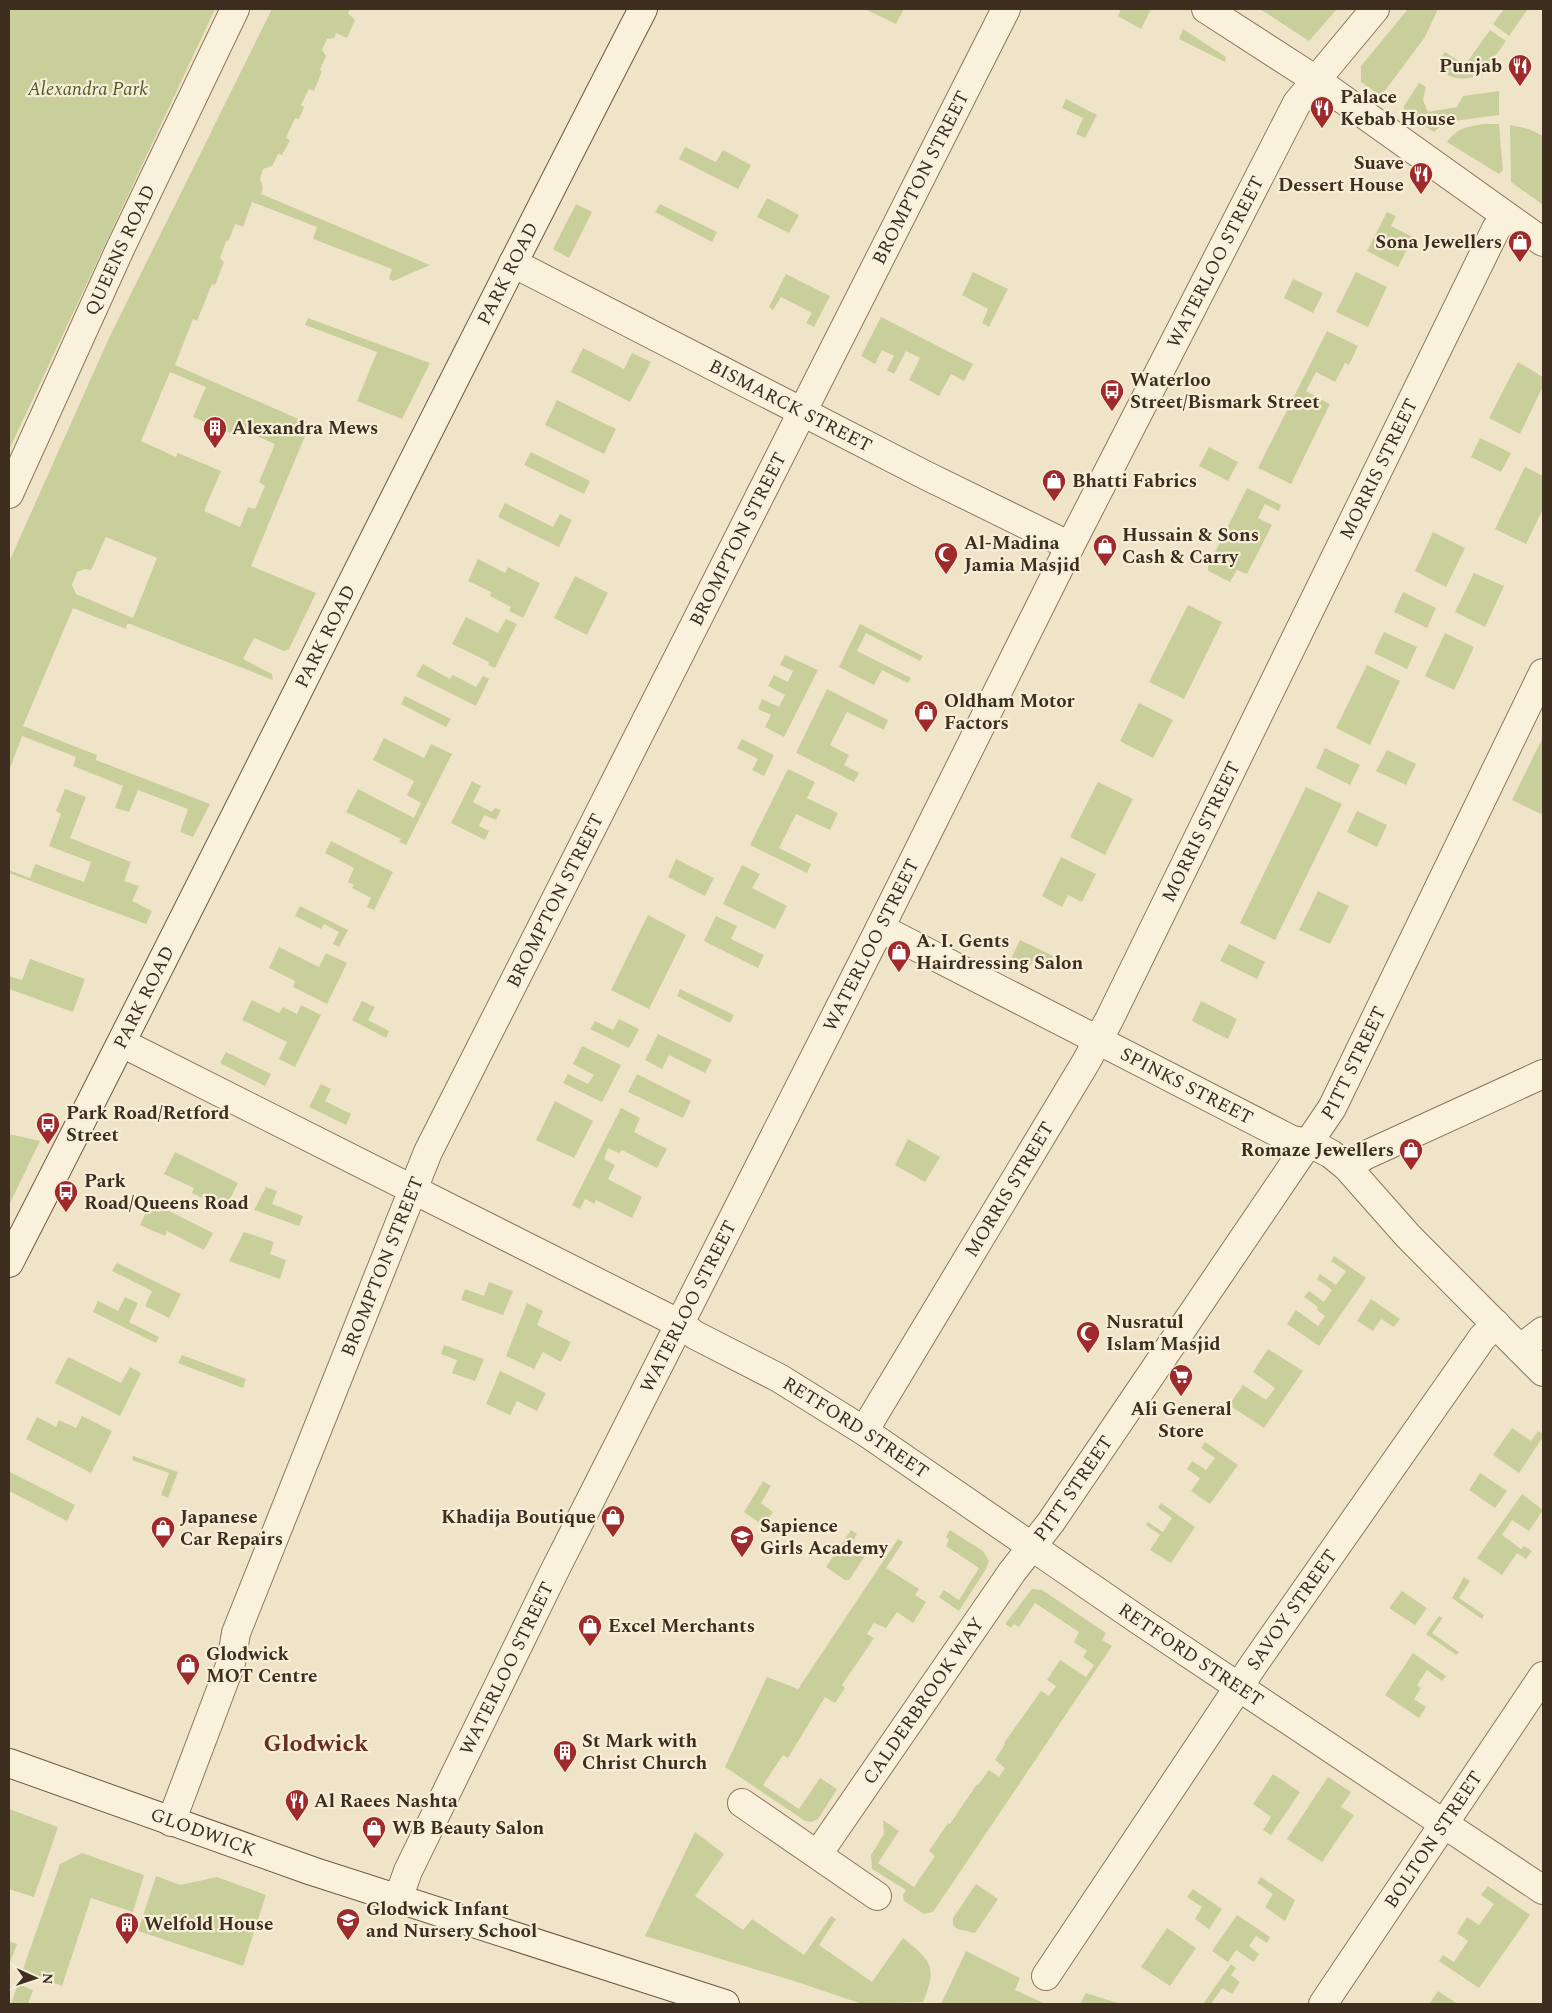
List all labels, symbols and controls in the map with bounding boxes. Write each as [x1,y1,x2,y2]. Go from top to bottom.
place label: Punjab [1439,52,1502,81]
restaurant icon: Punjab [1507,53,1533,87]
park label: Alexandra Park [27,75,148,104]
place label: Palace Kebab House [1340,83,1456,134]
street label: BROMPTON STREET [864,86,977,270]
restaurant icon: Palace Kebab House [1309,95,1335,129]
place label: Suave Dessert House [1278,149,1404,200]
restaurant icon: Suave Dessert House [1408,161,1434,195]
street label: WATERLOO STREET [1159,171,1272,353]
street label: QUEENS ROAD [77,180,163,320]
street label: PARK ROAD [469,217,546,330]
place label: Sona Jewellers [1375,228,1502,257]
shop icon: Sona Jewellers [1507,229,1533,263]
street label: BISMARCK STREET [704,352,877,460]
place label: Waterloo Street/Bismark Street [1130,366,1320,417]
bus stop icon: Waterloo Street/Bismark Street [1099,378,1125,412]
street label: MORRIS STREET [1332,393,1425,544]
place label: Alexandra Mews [232,414,378,443]
building icon: Alexandra Mews [202,415,228,449]
street label: BROMPTON STREET [682,447,794,631]
place label: Bhatti Fabrics [1072,467,1197,496]
shop icon: Bhatti Fabrics [1041,468,1067,502]
place label: Hussain & Sons Cash & Carry [1122,521,1259,572]
place label: Al-Madina Jamia Masjid [964,529,1080,580]
shop icon: Hussain & Sons Cash & Carry [1092,533,1118,567]
mosque icon: Al-Madina Jamia Masjid [933,541,959,575]
street label: PARK ROAD [287,580,363,693]
place label: Oldham Motor Factors [944,687,1076,738]
shop icon: Oldham Motor Factors [913,699,939,733]
street label: MORRIS STREET [1154,756,1248,907]
street label: BROMPTON STREET [499,808,611,993]
street label: WATERLOO STREET [815,854,927,1037]
place label: A. I. Gents Hairdressing Salon [916,927,1083,978]
shop icon: A. I. Gents Hairdressing Salon [886,939,912,973]
street label: PARK ROAD [106,941,182,1054]
street label: PITT STREET [1313,1001,1394,1126]
street label: SPINKS STREET [1115,1040,1258,1132]
place label: Park Road/Retford Street [66,1099,229,1150]
bus stop icon: Park Road/Retford Street [35,1111,61,1145]
street label: MORRIS STREET [957,1116,1061,1263]
place label: Romaze Jewellers [1241,1136,1394,1165]
shop icon: Romaze Jewellers [1398,1137,1424,1171]
place label: Park Road/Queens Road [84,1167,249,1218]
street label: BROMPTON STREET [333,1172,431,1361]
bus stop icon: Park Road/Queens Road [53,1179,79,1213]
street label: WATERLOO STREET [633,1215,744,1398]
place label: Nusratul Islam Masjid [1106,1308,1221,1359]
mosque icon: Nusratul Islam Masjid [1075,1320,1101,1354]
supermarket icon: Ali General Store [1168,1363,1194,1397]
street label: RETFORD STREET [777,1369,935,1486]
place label: Ali General Store [1130,1395,1232,1446]
street label: PITT STREET [1026,1430,1120,1548]
place label: Japanese Car Repairs [180,1503,283,1554]
place label: Khadija Boutique [441,1503,596,1532]
shop icon: Khadija Boutique [600,1504,626,1538]
place label: Sapience Girls Academy [760,1512,889,1563]
shop icon: Japanese Car Repairs [150,1515,176,1549]
school or university icon: Sapience Girls Academy [729,1524,755,1558]
street label: SAVOY STREET [1239,1543,1344,1676]
street label: WATERLOO STREET [452,1577,562,1760]
street label: RETFORD STREET [1112,1595,1269,1714]
street label: CALDERBROOK WAY [855,1611,991,1790]
place label: Excel Merchants [608,1612,755,1641]
shop icon: Excel Merchants [577,1613,603,1647]
place label: Glodwick MOT Centre [206,1640,318,1691]
shop icon: Glodwick MOT Centre [175,1652,201,1686]
district label: Glodwick [264,1726,369,1762]
place label: St Mark with Christ Church [582,1727,708,1778]
building icon: St Mark with Christ Church [552,1739,578,1773]
street label: BOLTON STREET [1377,1765,1490,1914]
place label: Al Raees Nashta [314,1787,458,1816]
restaurant icon: Al Raees Nashta [284,1788,310,1822]
street label: GLODWICK [146,1800,260,1864]
place label: WB Beauty Salon [392,1814,545,1843]
shop icon: WB Beauty Salon [361,1815,387,1849]
place label: Glodwick Infant and Nursery School [366,1895,537,1946]
school or university icon: Glodwick Infant and Nursery School [335,1907,361,1941]
place label: Welfold House [144,1910,273,1939]
building icon: Welfold House [114,1911,140,1945]
north arrow [10,1953,60,2003]
text: N [37,1972,58,1985]

